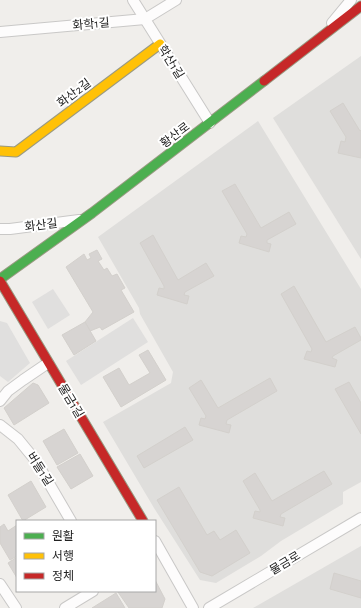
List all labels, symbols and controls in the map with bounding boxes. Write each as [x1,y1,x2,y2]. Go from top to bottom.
street label: 화학1길 [72,15,110,32]
street label: 학산1길 [156,42,187,81]
street label: 화산2길 [55,77,93,109]
street label: 황산로 [158,120,192,150]
street label: 화산길 [24,217,58,233]
street label: 물금1길 [56,382,86,420]
street label: 버들1길 [25,450,55,488]
legend [16,520,156,592]
text: 원활 [52,530,74,542]
street label: 물금로 [268,549,302,577]
text: 서행 [52,550,74,562]
text: 정체 [52,570,74,582]

